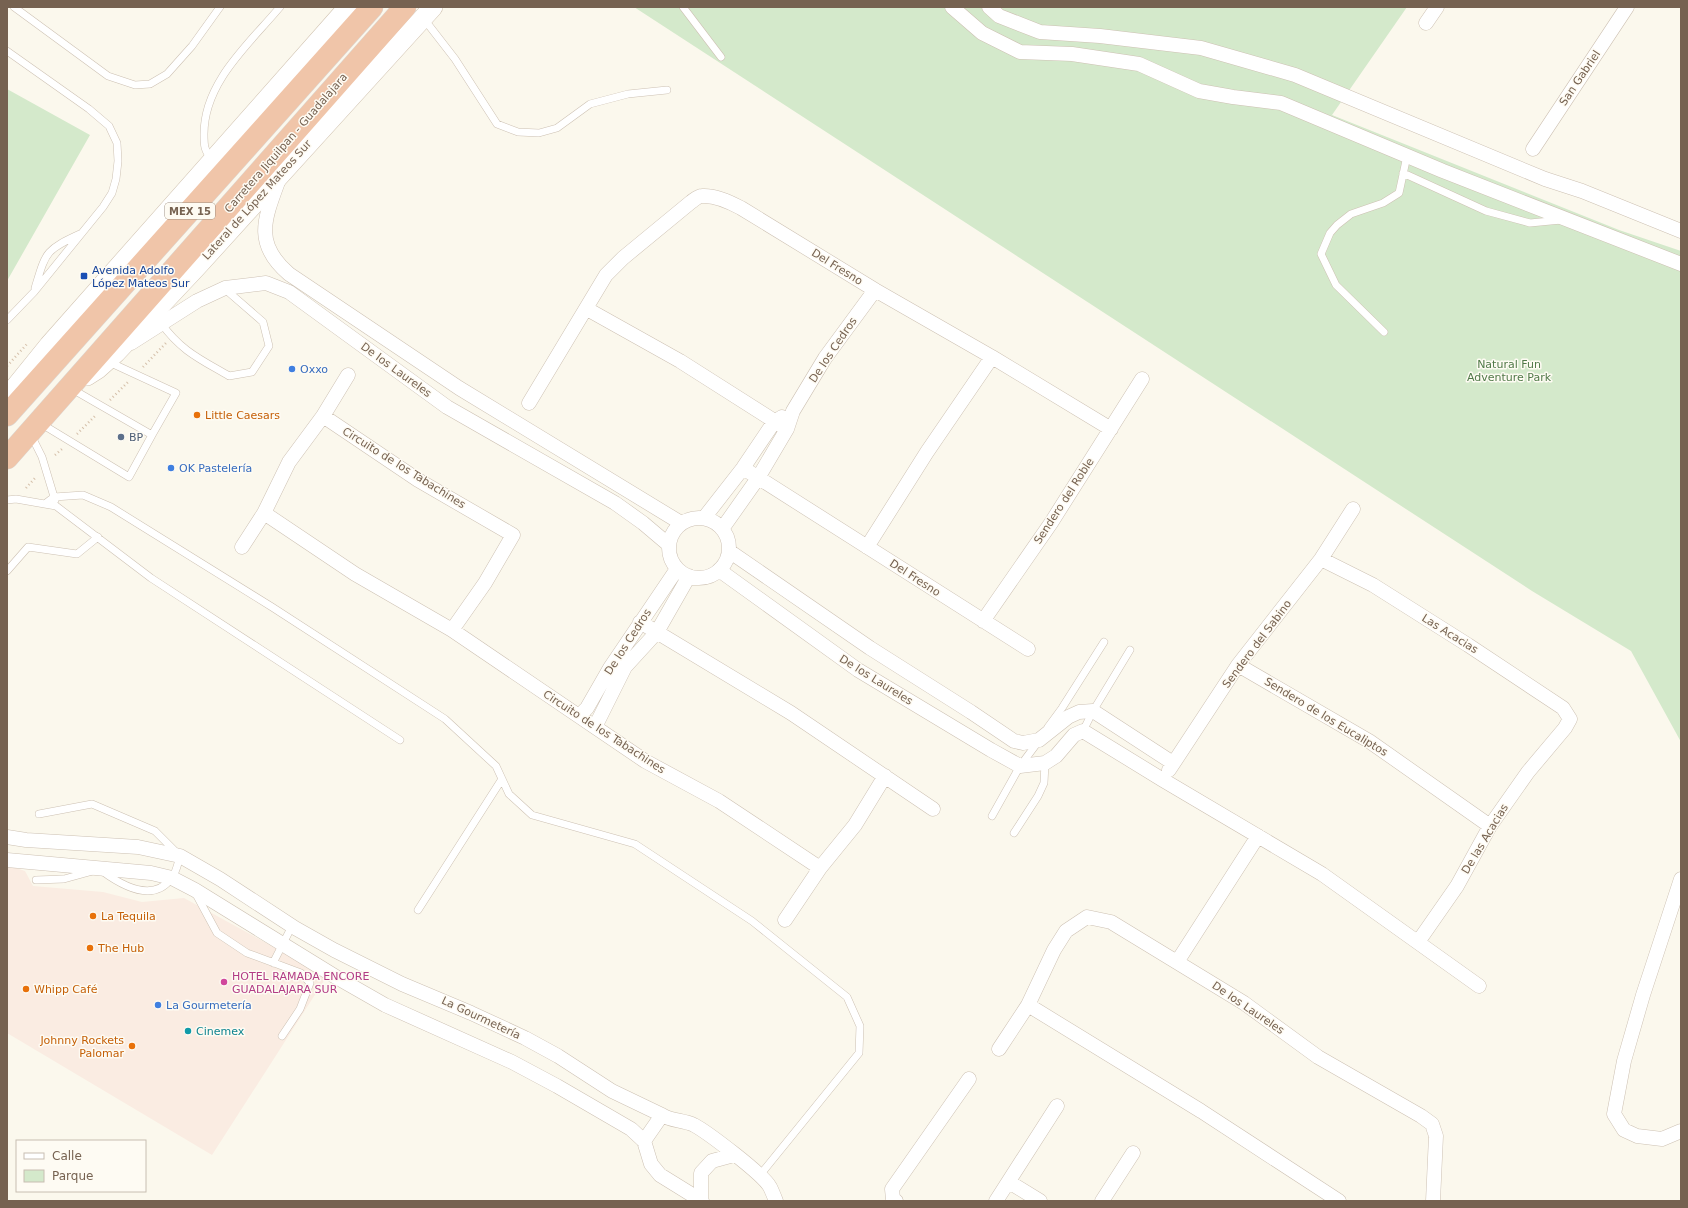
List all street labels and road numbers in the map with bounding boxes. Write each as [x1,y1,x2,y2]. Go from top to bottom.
street label: San Gabriel [1557,48,1603,108]
street label: Carretera Jiquilpan - Guadalajara [222,71,350,215]
street label: Lateral de López Mateos Sur [200,137,314,262]
road number: MEX 15 [165,203,215,219]
street label: Del Fresno [809,246,865,288]
street label: De los Cedros [806,315,860,385]
street label: De los Laureles [358,340,434,400]
street label: Circuito de los Tabachines [340,425,468,511]
street label: Sendero del Roble [1031,455,1097,546]
street label: Del Fresno [887,557,943,599]
street label: Sendero del Sabino [1220,597,1294,691]
street label: De los Cedros [602,606,654,677]
street label: Las Acacias [1420,612,1481,657]
street label: De los Laureles [837,652,915,708]
street label: Sendero de los Eucaliptos [1262,675,1390,759]
street label: Circuito de los Tabachines [541,688,668,776]
street label: De las Acacias [1459,801,1511,876]
street label: De los Laureles [1209,979,1287,1037]
street label: La Gourmetería [439,994,523,1042]

